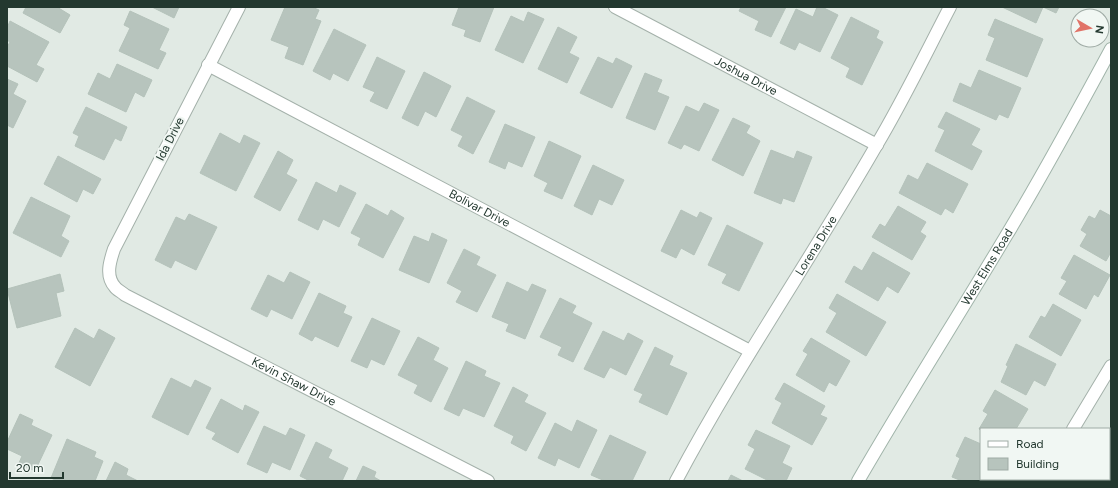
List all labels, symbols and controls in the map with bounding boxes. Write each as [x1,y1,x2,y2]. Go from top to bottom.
north arrow [1070,8,1110,48]
text: N [1092,24,1106,35]
street label: Joshua Drive [712,54,780,98]
street label: Ida Drive [153,114,187,163]
street label: Bolivar Drive [447,186,513,230]
street label: Lorena Drive [792,213,840,278]
street label: West Elms Road [959,226,1016,308]
street label: Kevin Shaw Drive [249,354,339,409]
legend [980,428,1110,480]
text: Road [1016,437,1044,451]
scale bar [10,454,63,480]
text: Building [1016,457,1059,471]
text: 20 m [16,461,44,475]

